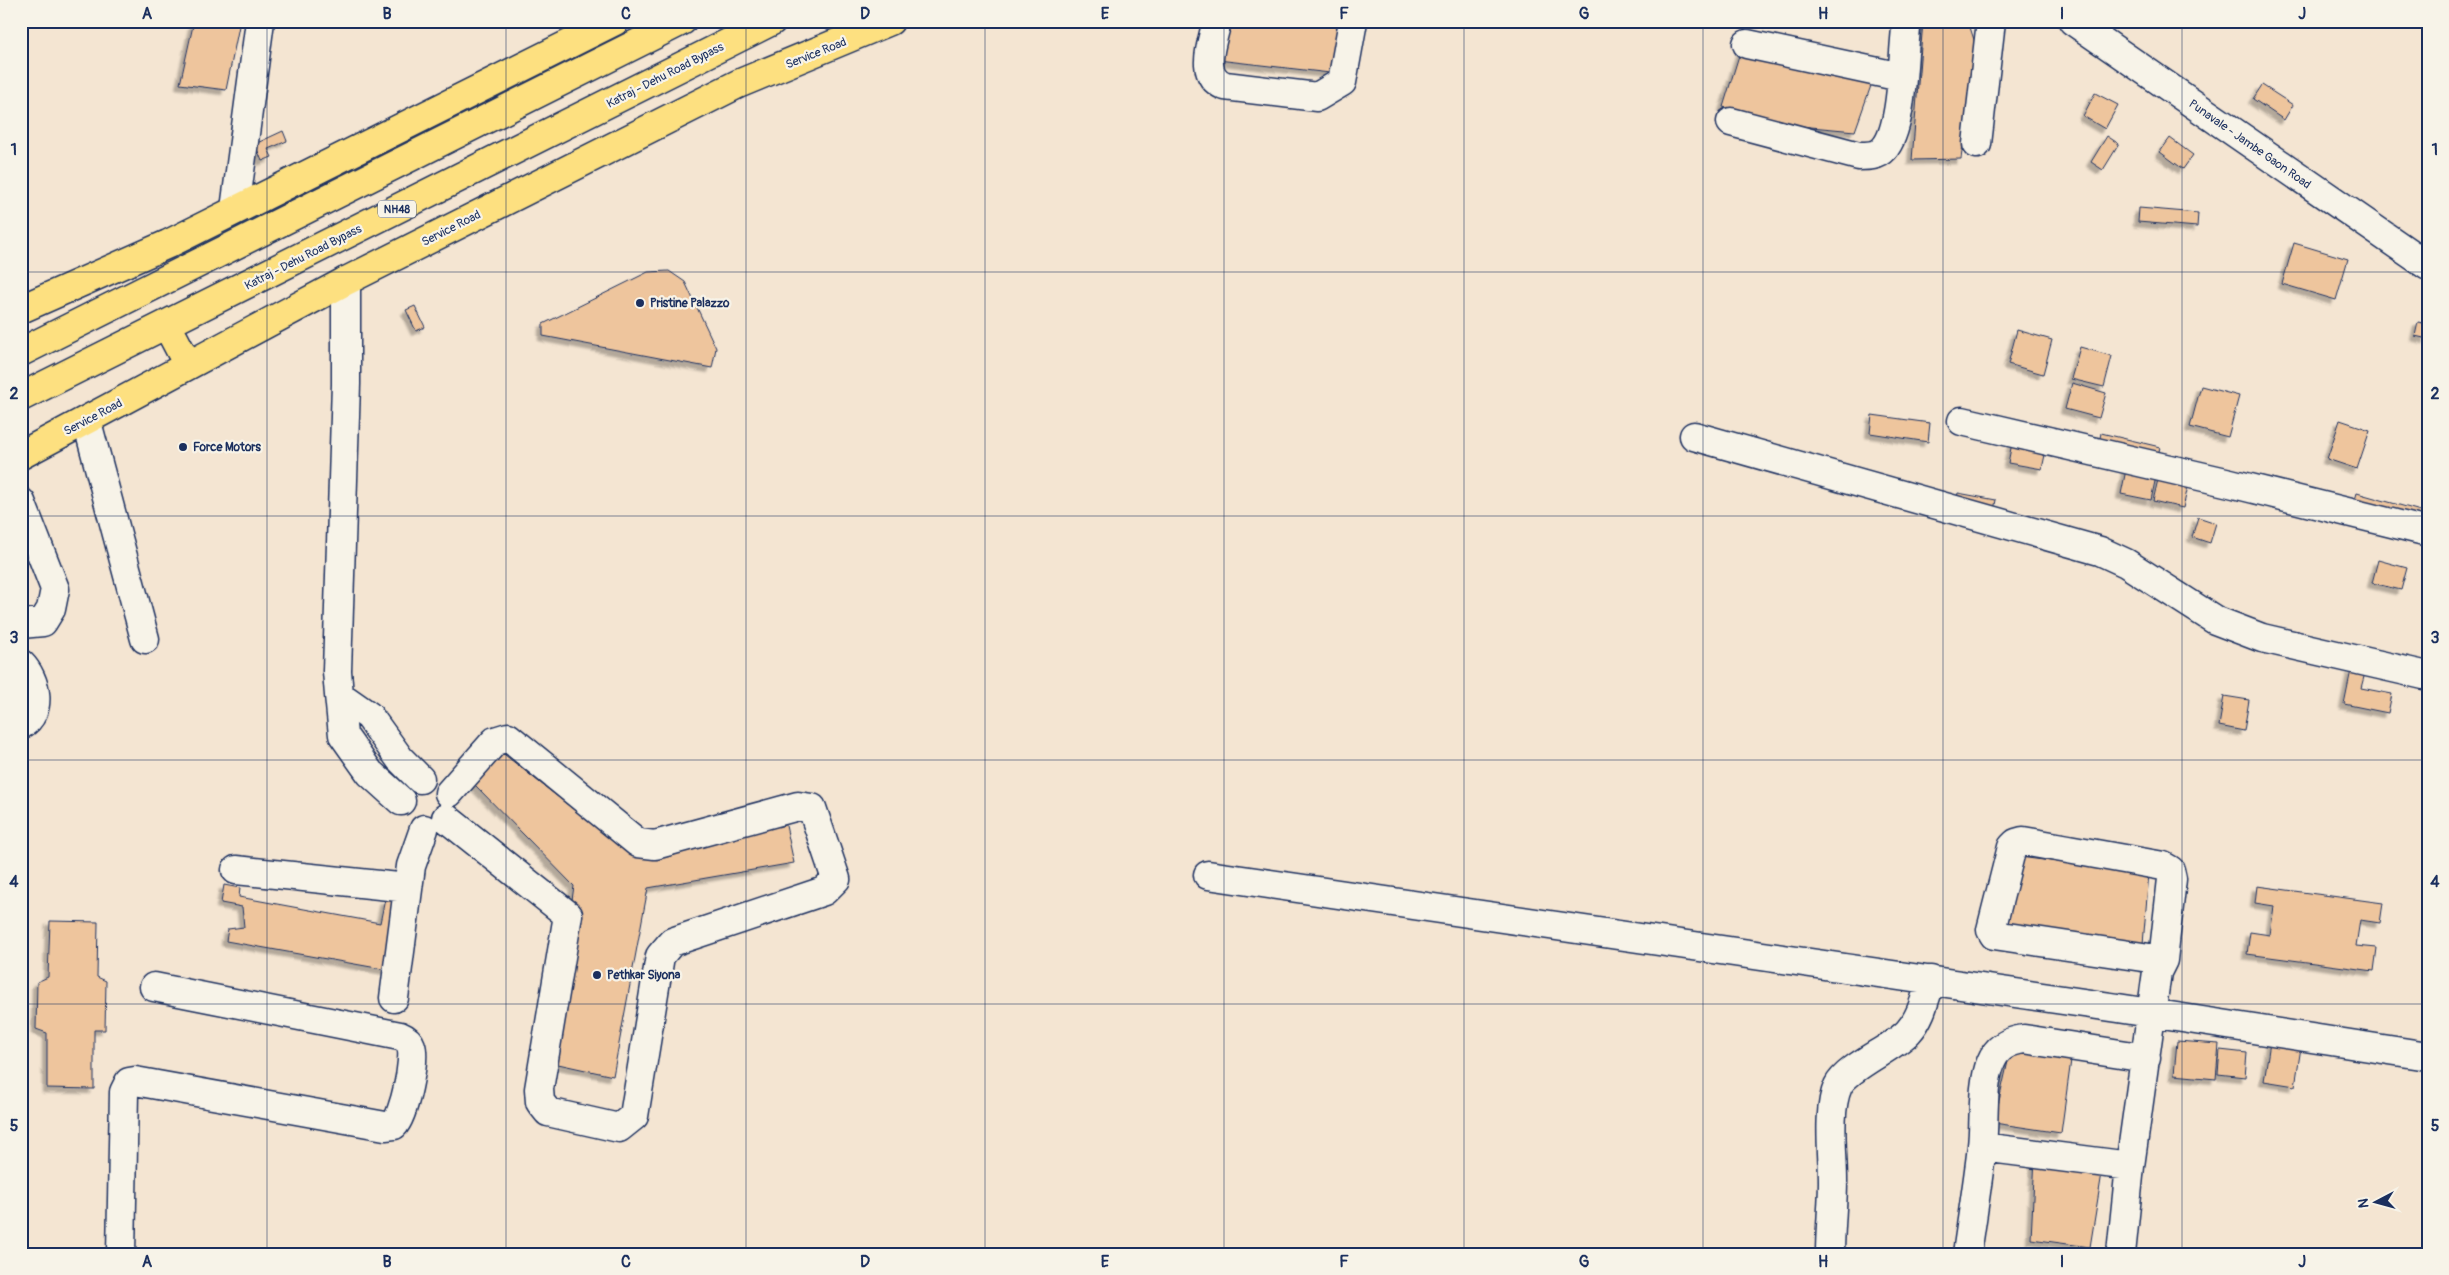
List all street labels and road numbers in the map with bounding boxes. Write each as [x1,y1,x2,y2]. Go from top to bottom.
street label: Service Road [784,34,849,72]
street label: Katraj - Dehu Road Bypass [604,39,727,111]
street label: Punavale - Jambe Gaon Road [2186,97,2314,192]
road number: NH48 [378,200,416,218]
street label: Service Road [419,207,483,250]
street label: Katraj - Dehu Road Bypass [242,221,365,293]
street label: Service Road [61,396,125,439]

